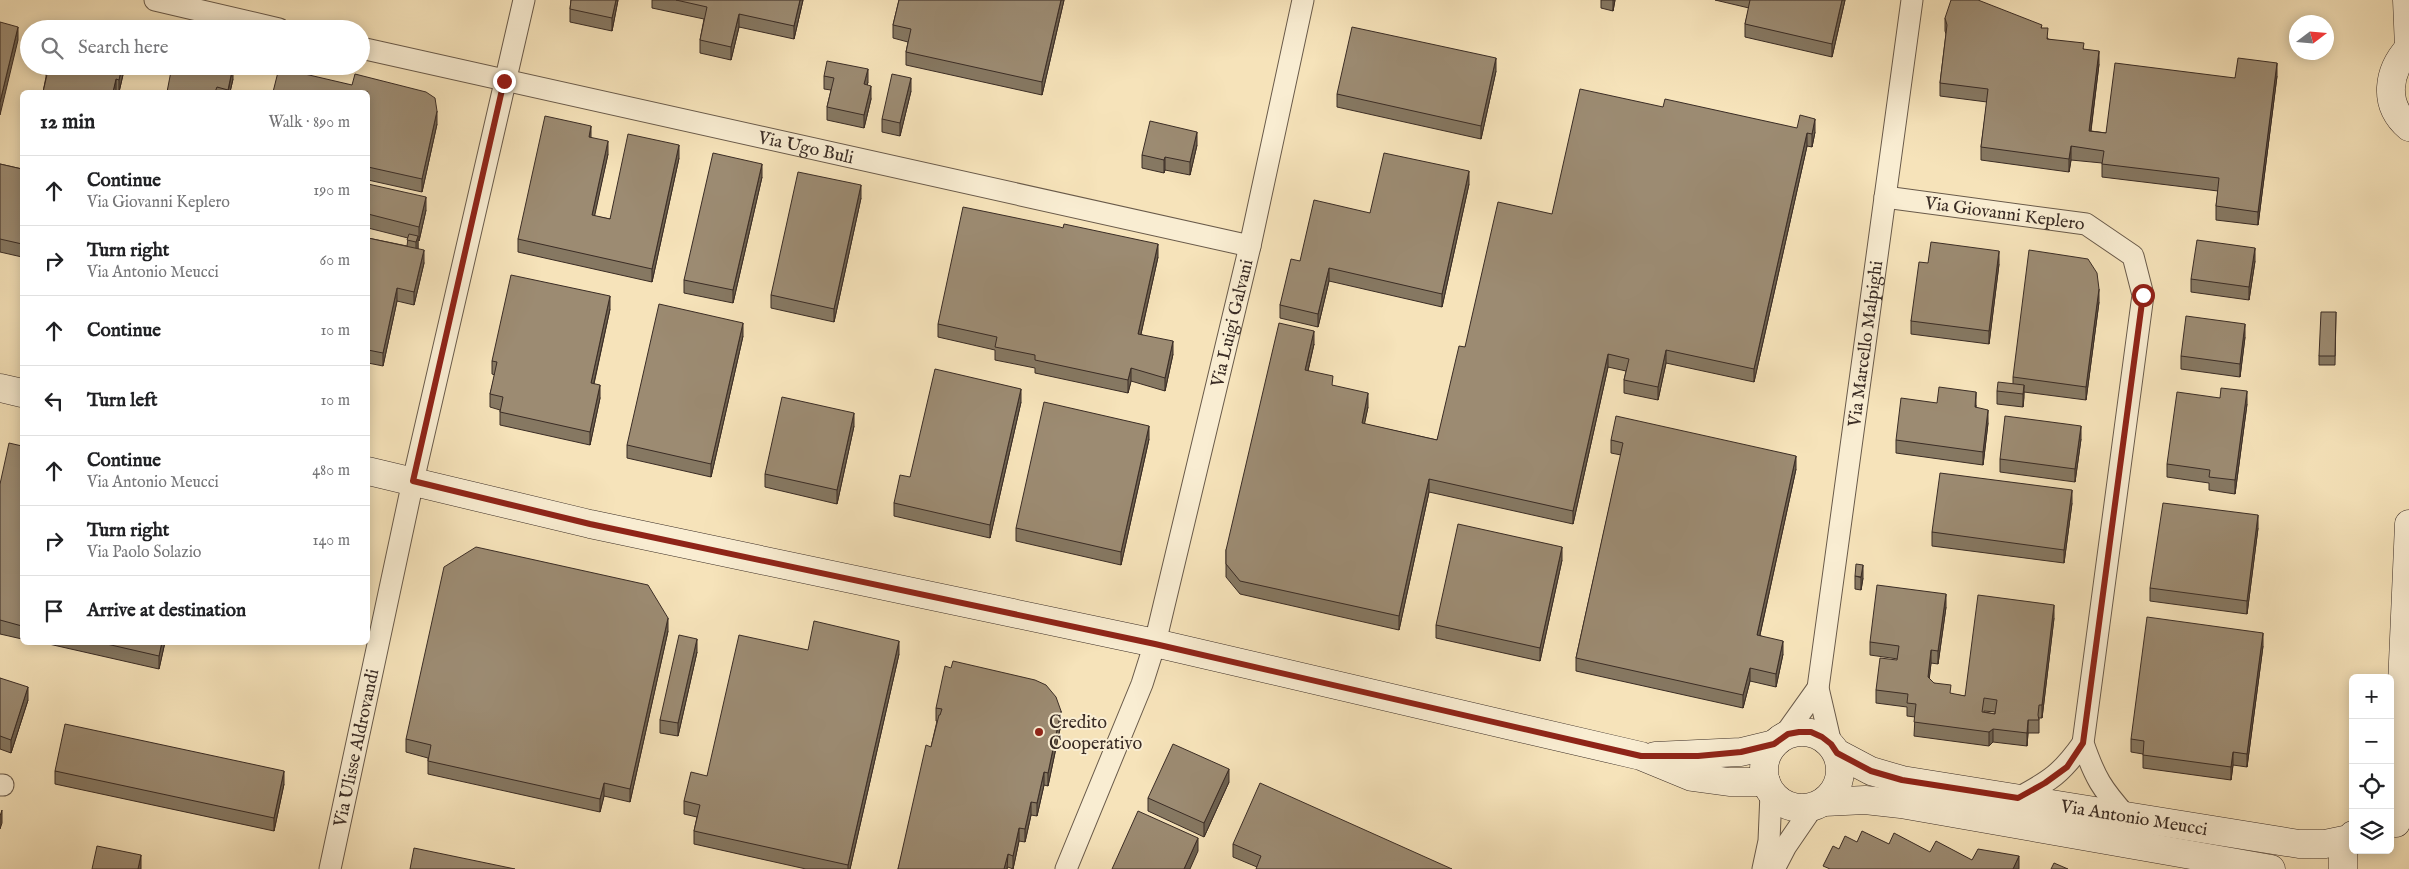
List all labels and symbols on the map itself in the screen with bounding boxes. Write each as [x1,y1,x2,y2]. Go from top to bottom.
north arrow [2289,15,2334,60]
route end [493,70,516,93]
street label: Via Ugo Buli [755,127,856,170]
street label: Via Giovanni Keplero [1922,192,2086,237]
street label: Via Luigi Galvani [1206,257,1259,391]
street label: Via Marcello Malpighi [1844,259,1889,429]
route start [2132,284,2155,307]
street label: Via Ulisse Aldrovandi [329,667,386,830]
place label: Credito Cooperativo [1049,712,1142,756]
marker: Credito Cooperativo [1033,726,1045,738]
street label: Via Antonio Meucci [2058,796,2209,842]

